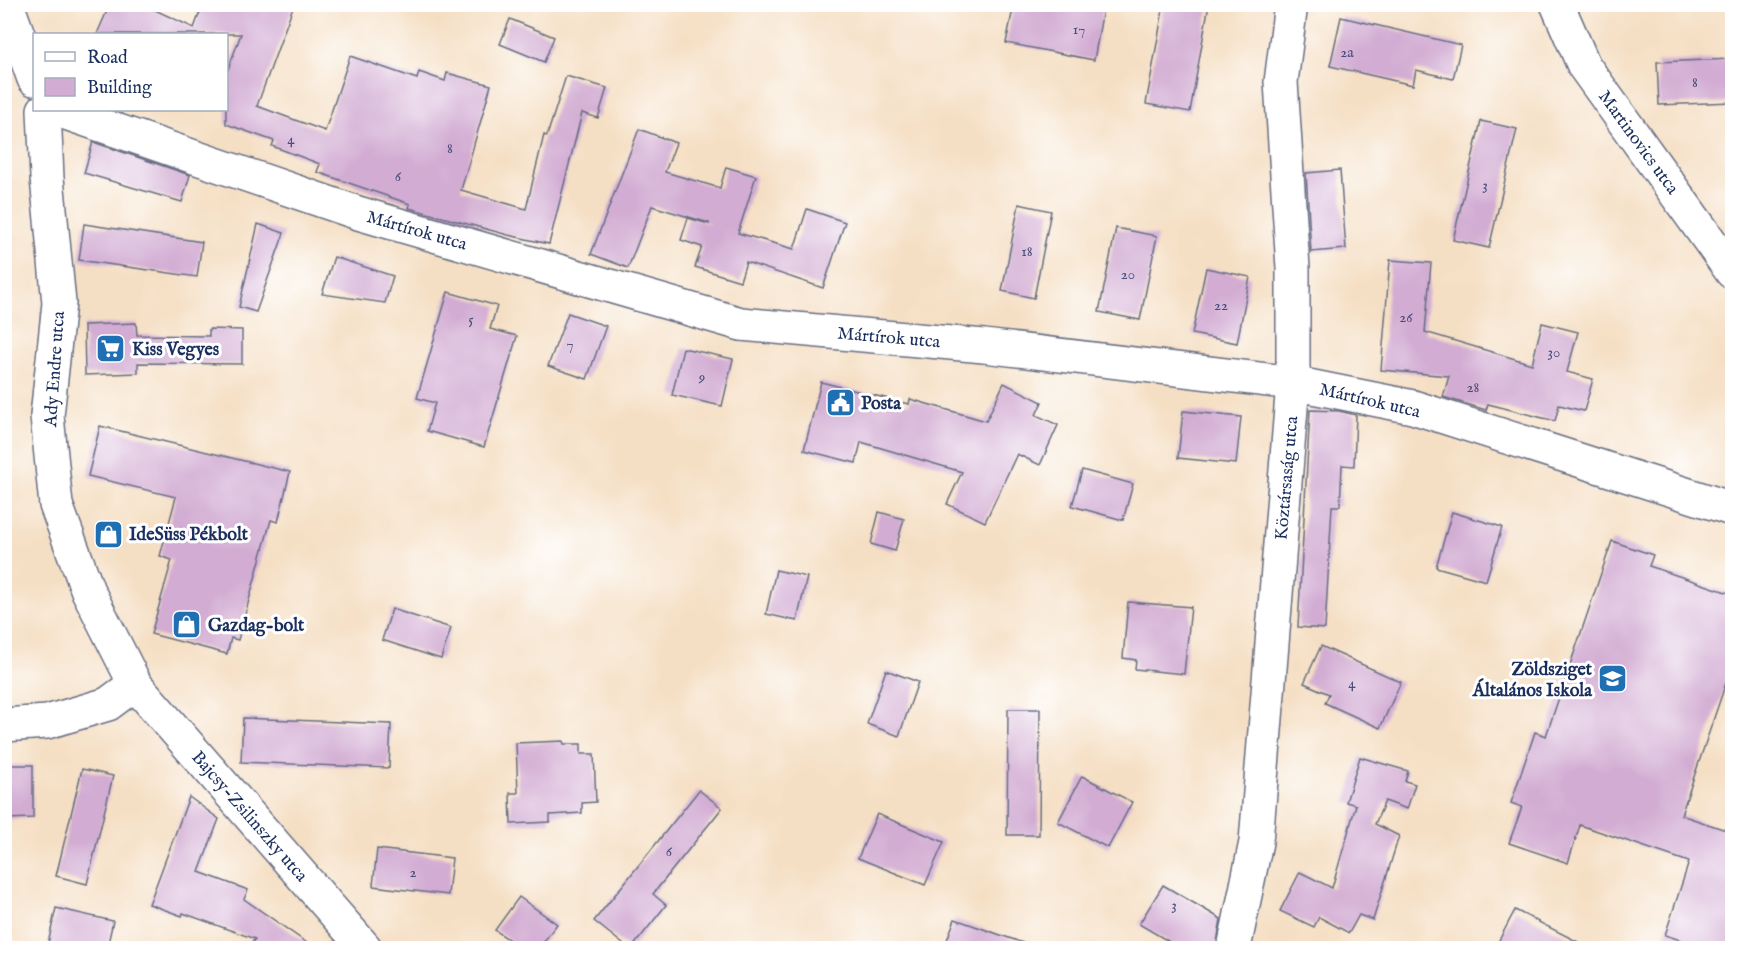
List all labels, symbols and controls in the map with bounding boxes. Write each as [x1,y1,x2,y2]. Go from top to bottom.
house number: 17 [1073,20,1085,39]
legend [33,33,228,111]
house number: 2a [1340,43,1354,62]
text: Road [87,47,128,70]
house number: 8 [1692,73,1698,92]
text: Building [87,77,152,100]
street label: Martinovics utca [1592,86,1683,200]
house number: 4 [287,130,295,149]
house number: 8 [447,139,453,158]
house number: 6 [395,167,402,186]
house number: 3 [1482,176,1488,195]
street label: Mártírok utca [364,206,470,257]
house number: 18 [1021,242,1033,261]
house number: 20 [1121,265,1135,284]
house number: 22 [1214,296,1228,315]
house number: 26 [1399,308,1413,327]
street label: Ady Endre utca [40,310,71,429]
house number: 5 [468,310,474,329]
street label: Mártírok utca [837,323,941,354]
supermarket icon: Kiss Vegyes [95,333,127,365]
house number: 7 [566,335,574,354]
place label: Kiss Vegyes [132,339,220,362]
house number: 30 [1548,343,1560,362]
house number: 9 [698,368,705,387]
house number: 28 [1467,378,1480,397]
street label: Mártírok utca [1317,379,1423,424]
public building icon: Posta [824,387,856,419]
place label: Posta [861,393,902,416]
street label: Köztársaság utca [1271,415,1304,541]
shop icon: IdeSüss Pékbolt [92,518,124,550]
place label: IdeSüss Pékbolt [129,524,249,547]
shop icon: Gazdag-bolt [171,609,203,641]
place label: Gazdag-bolt [208,615,305,638]
place label: Zöldsziget Általános Iskola [1472,659,1593,703]
school or university icon: Zöldsziget Általános Iskola [1597,663,1629,695]
house number: 4 [1348,674,1356,693]
street label: Bajcsy-Zsilinszky utca [186,747,312,887]
house number: 6 [666,842,673,861]
house number: 2 [409,863,417,882]
house number: 3 [1171,896,1177,915]

